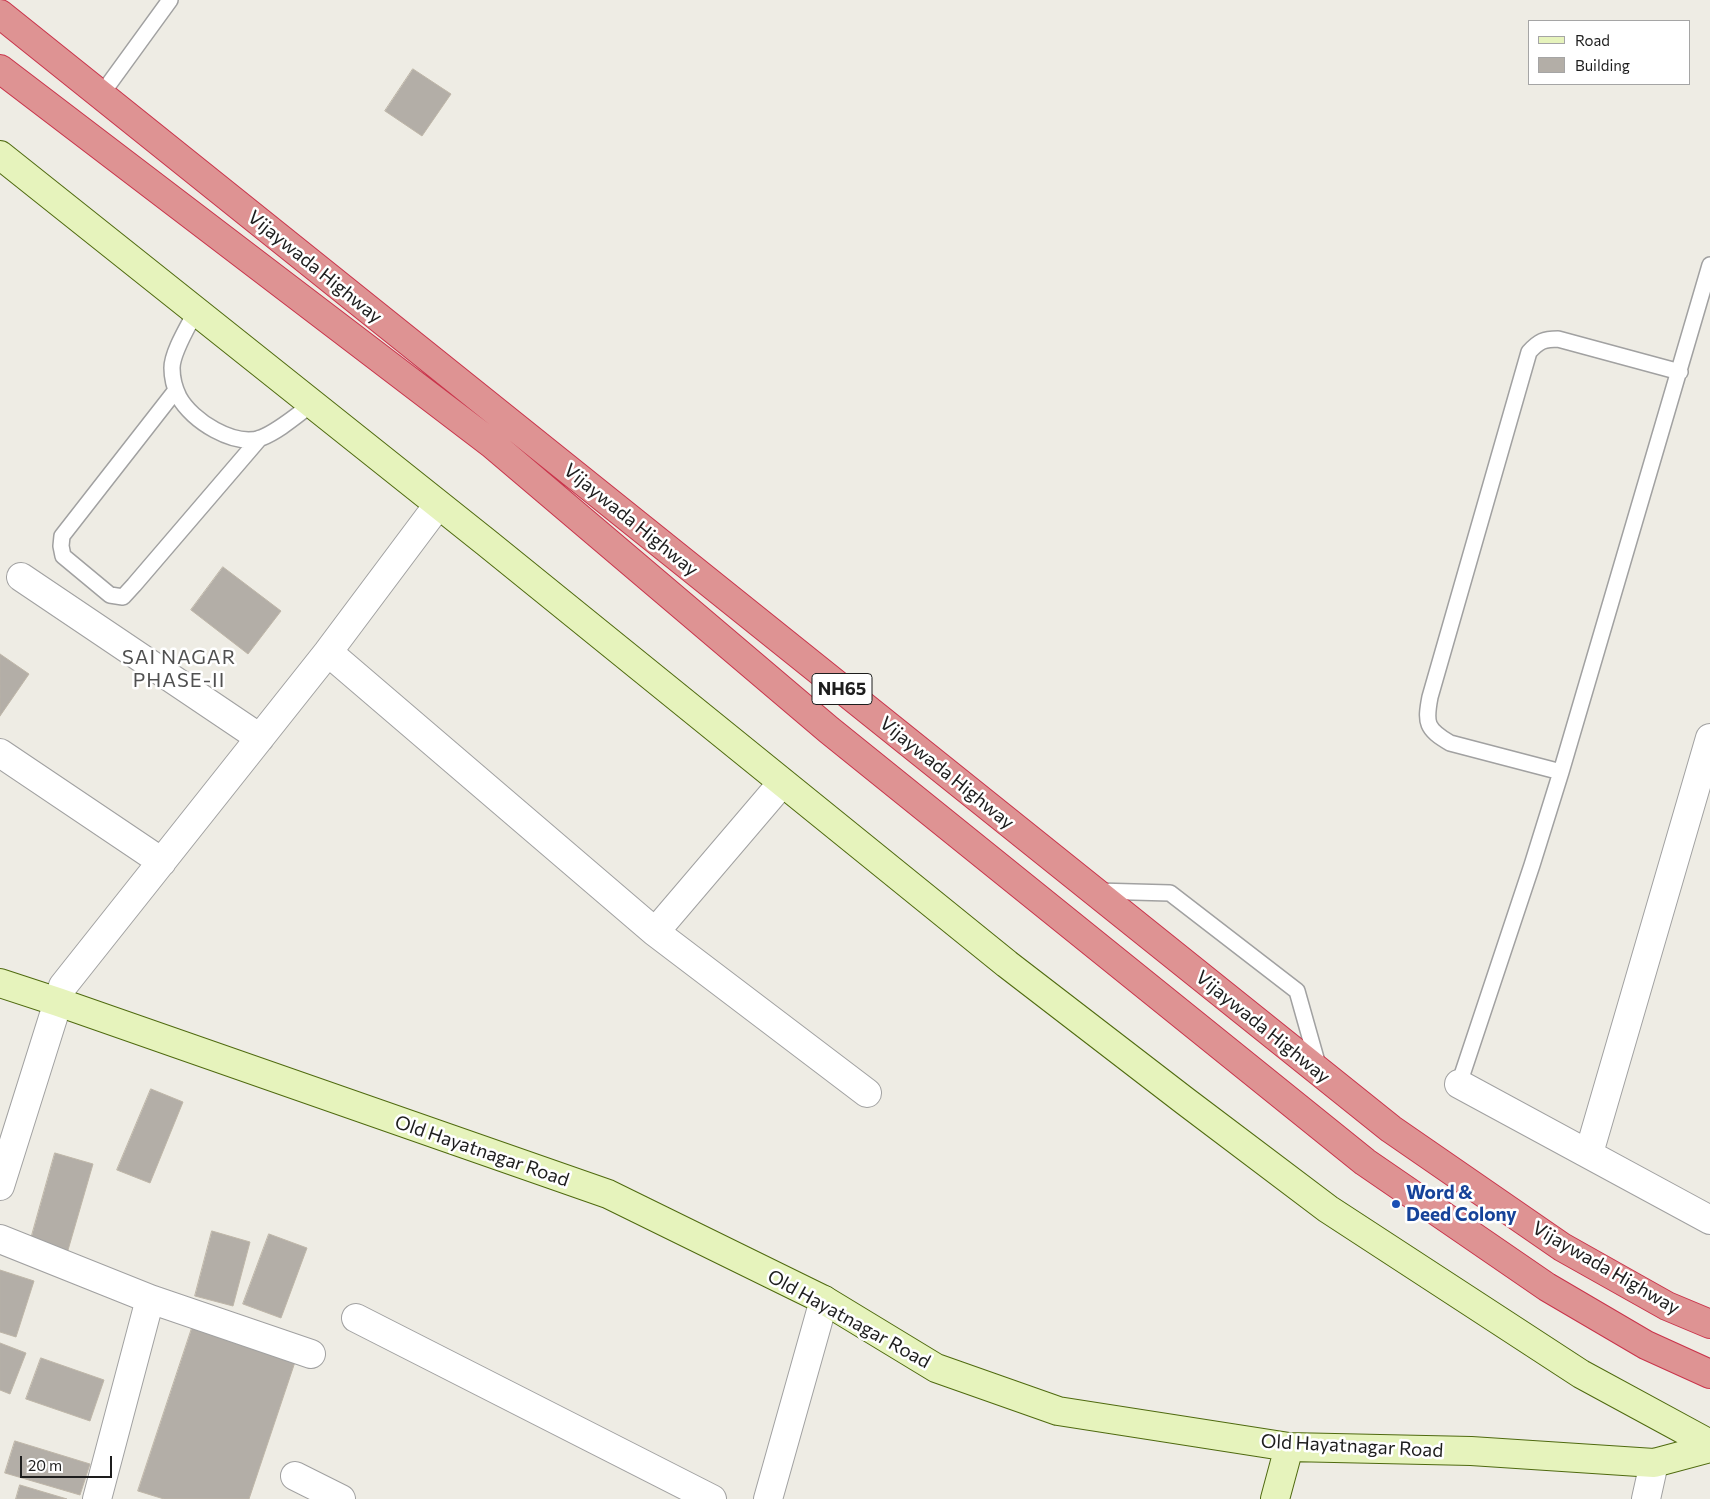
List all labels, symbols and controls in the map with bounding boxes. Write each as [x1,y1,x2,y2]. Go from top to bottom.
legend [1528,20,1690,85]
text: Road [1575,31,1610,49]
text: Building [1575,56,1630,74]
street label: Vijaywada Highway [243,206,387,328]
street label: Vijaywada Highway [559,459,703,581]
district label: SAI NAGAR PHASE-II [121,645,237,692]
road number: NH65 [812,674,872,704]
street label: Vijaywada Highway [875,712,1019,834]
street label: Vijaywada Highway [1191,966,1335,1088]
street label: Old Hayatnagar Road [392,1110,572,1192]
place label: Word & Deed Colony [1406,1182,1517,1226]
marker: Word & Deed Colony [1390,1198,1402,1210]
street label: Vijaywada Highway [1528,1217,1684,1319]
street label: Old Hayatnagar Road [764,1265,934,1373]
street label: Old Hayatnagar Road [1260,1430,1444,1462]
scale bar [22,1446,115,1478]
text: 20 m [28,1456,62,1474]

